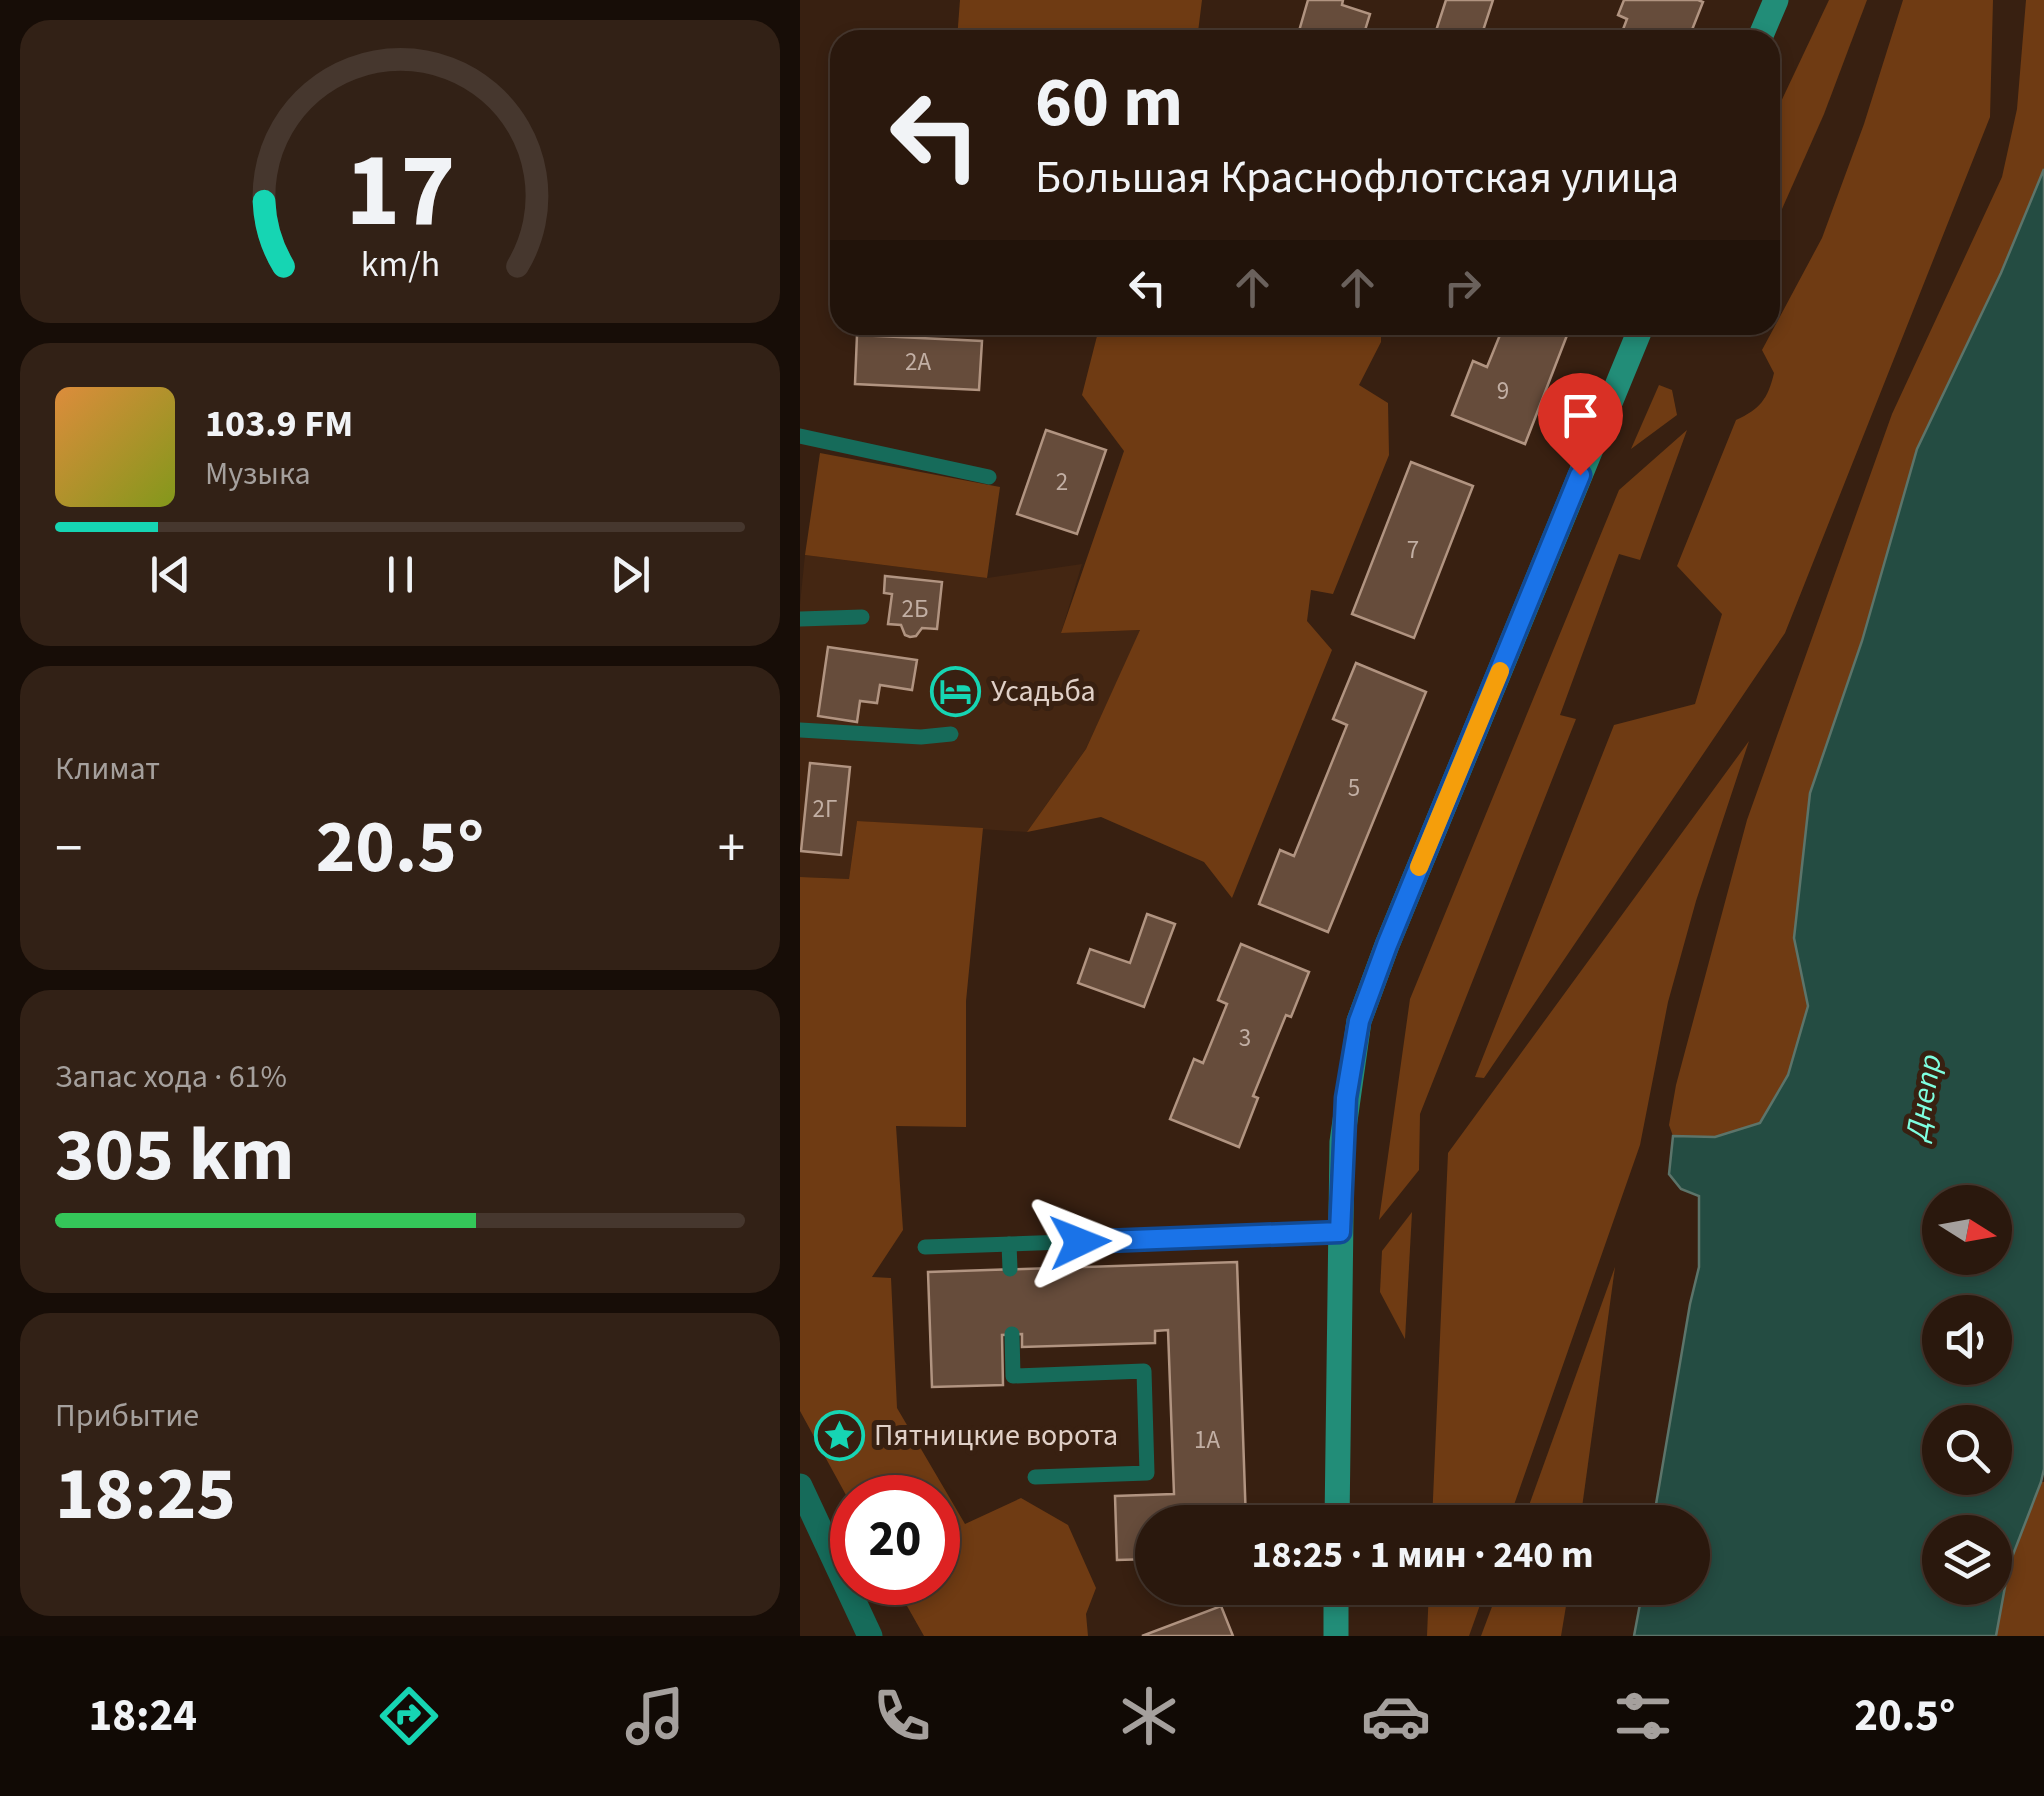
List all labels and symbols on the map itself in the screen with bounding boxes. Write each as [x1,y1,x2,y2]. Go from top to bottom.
house number: 2А [905,344,931,380]
house number: 9 [1497,373,1509,409]
pin [1538,373,1623,476]
house number: 2 [1056,464,1068,500]
house number: 7 [1407,532,1419,568]
house number: 2Б [902,591,928,627]
hotel icon: Усадьба [930,665,982,717]
place label: Усадьба [991,670,1096,713]
house number: 5 [1348,770,1360,806]
house number: 2Г [813,791,837,827]
house number: 3 [1239,1020,1251,1056]
water label: Днепр [1894,1050,1954,1145]
north arrow [1922,1185,2012,1275]
position arrow [1028,1190,1132,1294]
place icon: Пятницкие ворота [813,1409,865,1461]
place label: Пятницкие ворота [874,1414,1118,1457]
house number: 1А [1194,1422,1220,1458]
speed limit sign: 20 [830,1475,960,1605]

